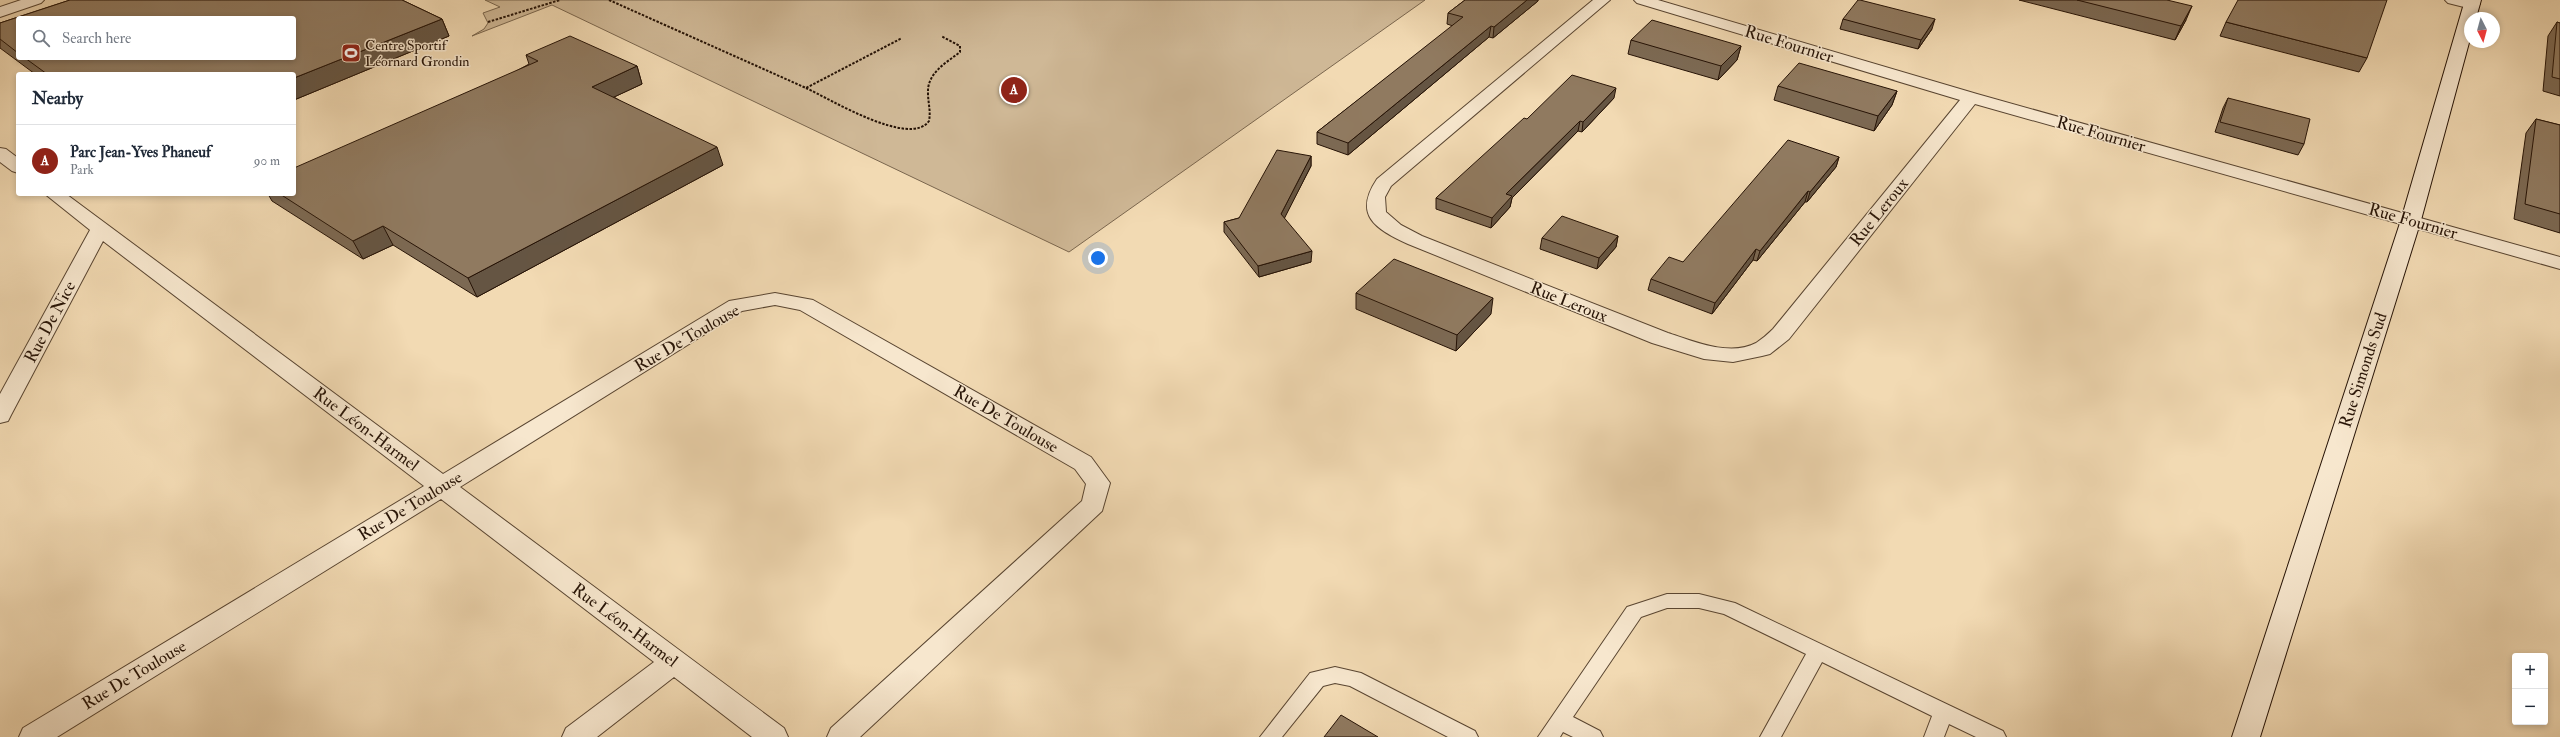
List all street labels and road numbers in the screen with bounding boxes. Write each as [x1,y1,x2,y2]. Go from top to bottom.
street label: Rue Fournier [1742,21,1837,68]
street label: Rue Fournier [2054,111,2149,157]
street label: Rue Leroux [1845,173,1913,250]
street label: Rue Fournier [2366,198,2461,244]
street label: Rue Leroux [1527,277,1611,327]
street label: Rue De Nice [20,278,80,366]
street label: Rue De Toulouse [631,300,743,376]
street label: Rue Simonds Sud [2335,309,2392,430]
street label: Rue De Toulouse [950,381,1062,457]
street label: Rue Léon-Harmel [309,382,423,476]
street label: Rue De Toulouse [354,467,466,545]
street label: Rue Léon-Harmel [568,578,682,672]
street label: Rue De Toulouse [78,636,190,714]

